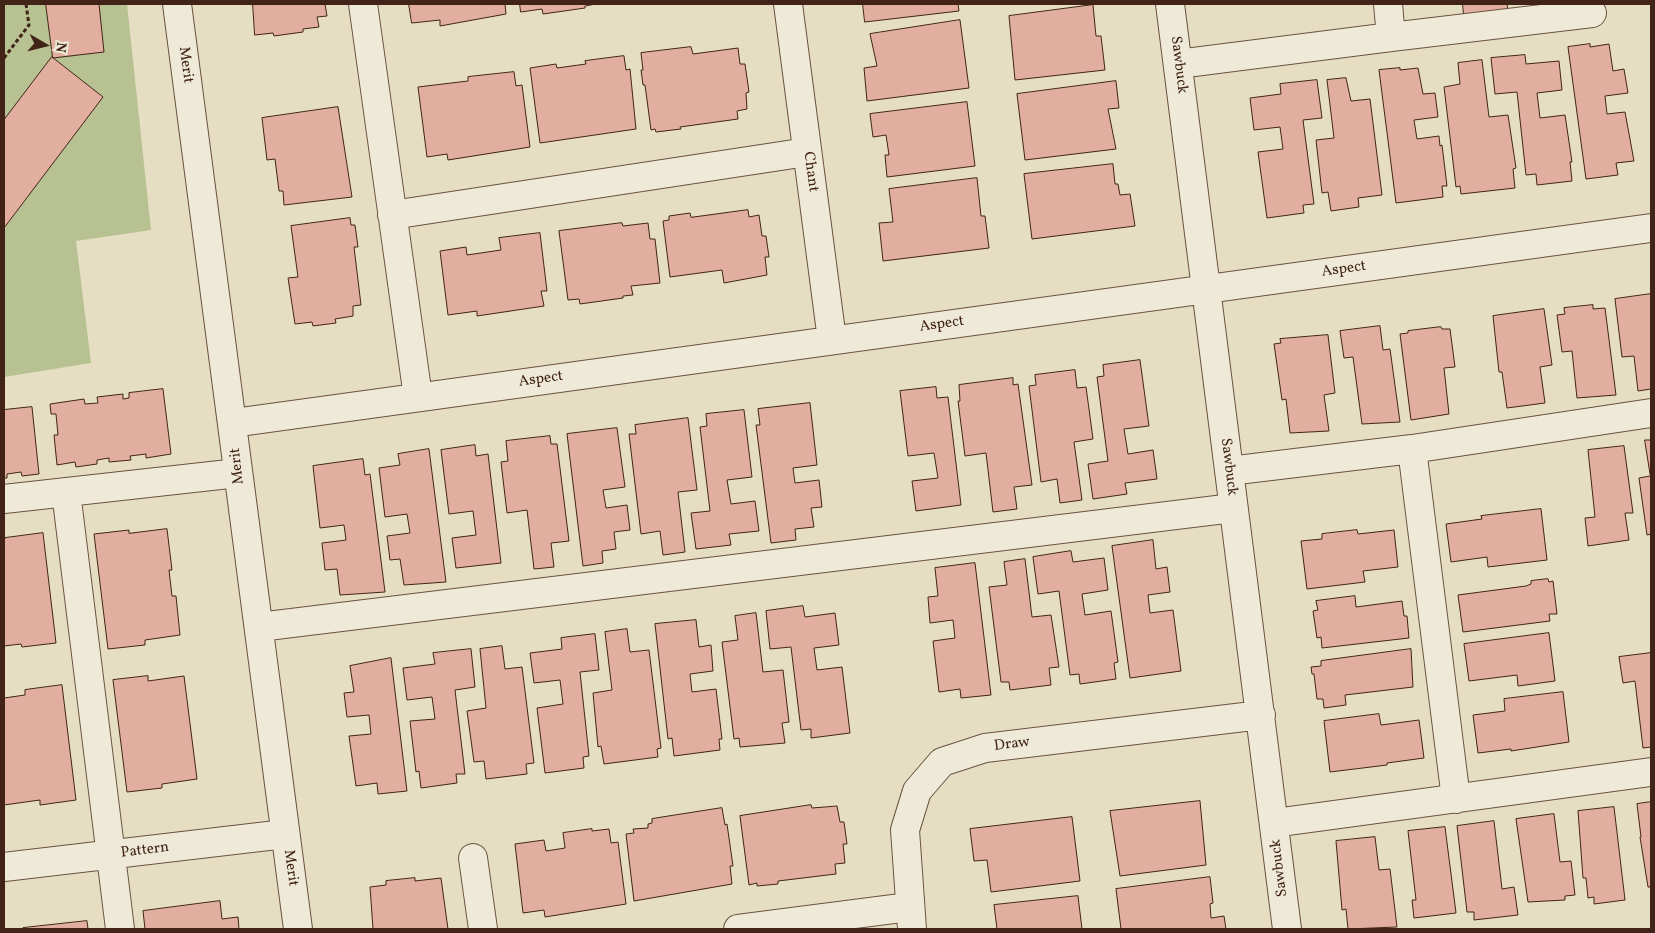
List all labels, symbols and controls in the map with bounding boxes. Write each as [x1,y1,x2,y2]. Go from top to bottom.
north arrow [20,20,70,70]
street label: Sawbuck [1166,35,1190,95]
text: N [50,41,70,54]
street label: Merit [174,46,196,84]
street label: Chant [798,151,822,193]
street label: Aspect [1321,258,1367,282]
street label: Aspect [919,313,965,337]
street label: Aspect [518,368,564,392]
street label: Sawbuck [1216,437,1240,497]
street label: Merit [227,447,249,485]
street label: Draw [993,734,1031,756]
street label: Sawbuck [1268,838,1292,898]
street label: Pattern [120,839,170,863]
street label: Merit [279,849,301,887]

